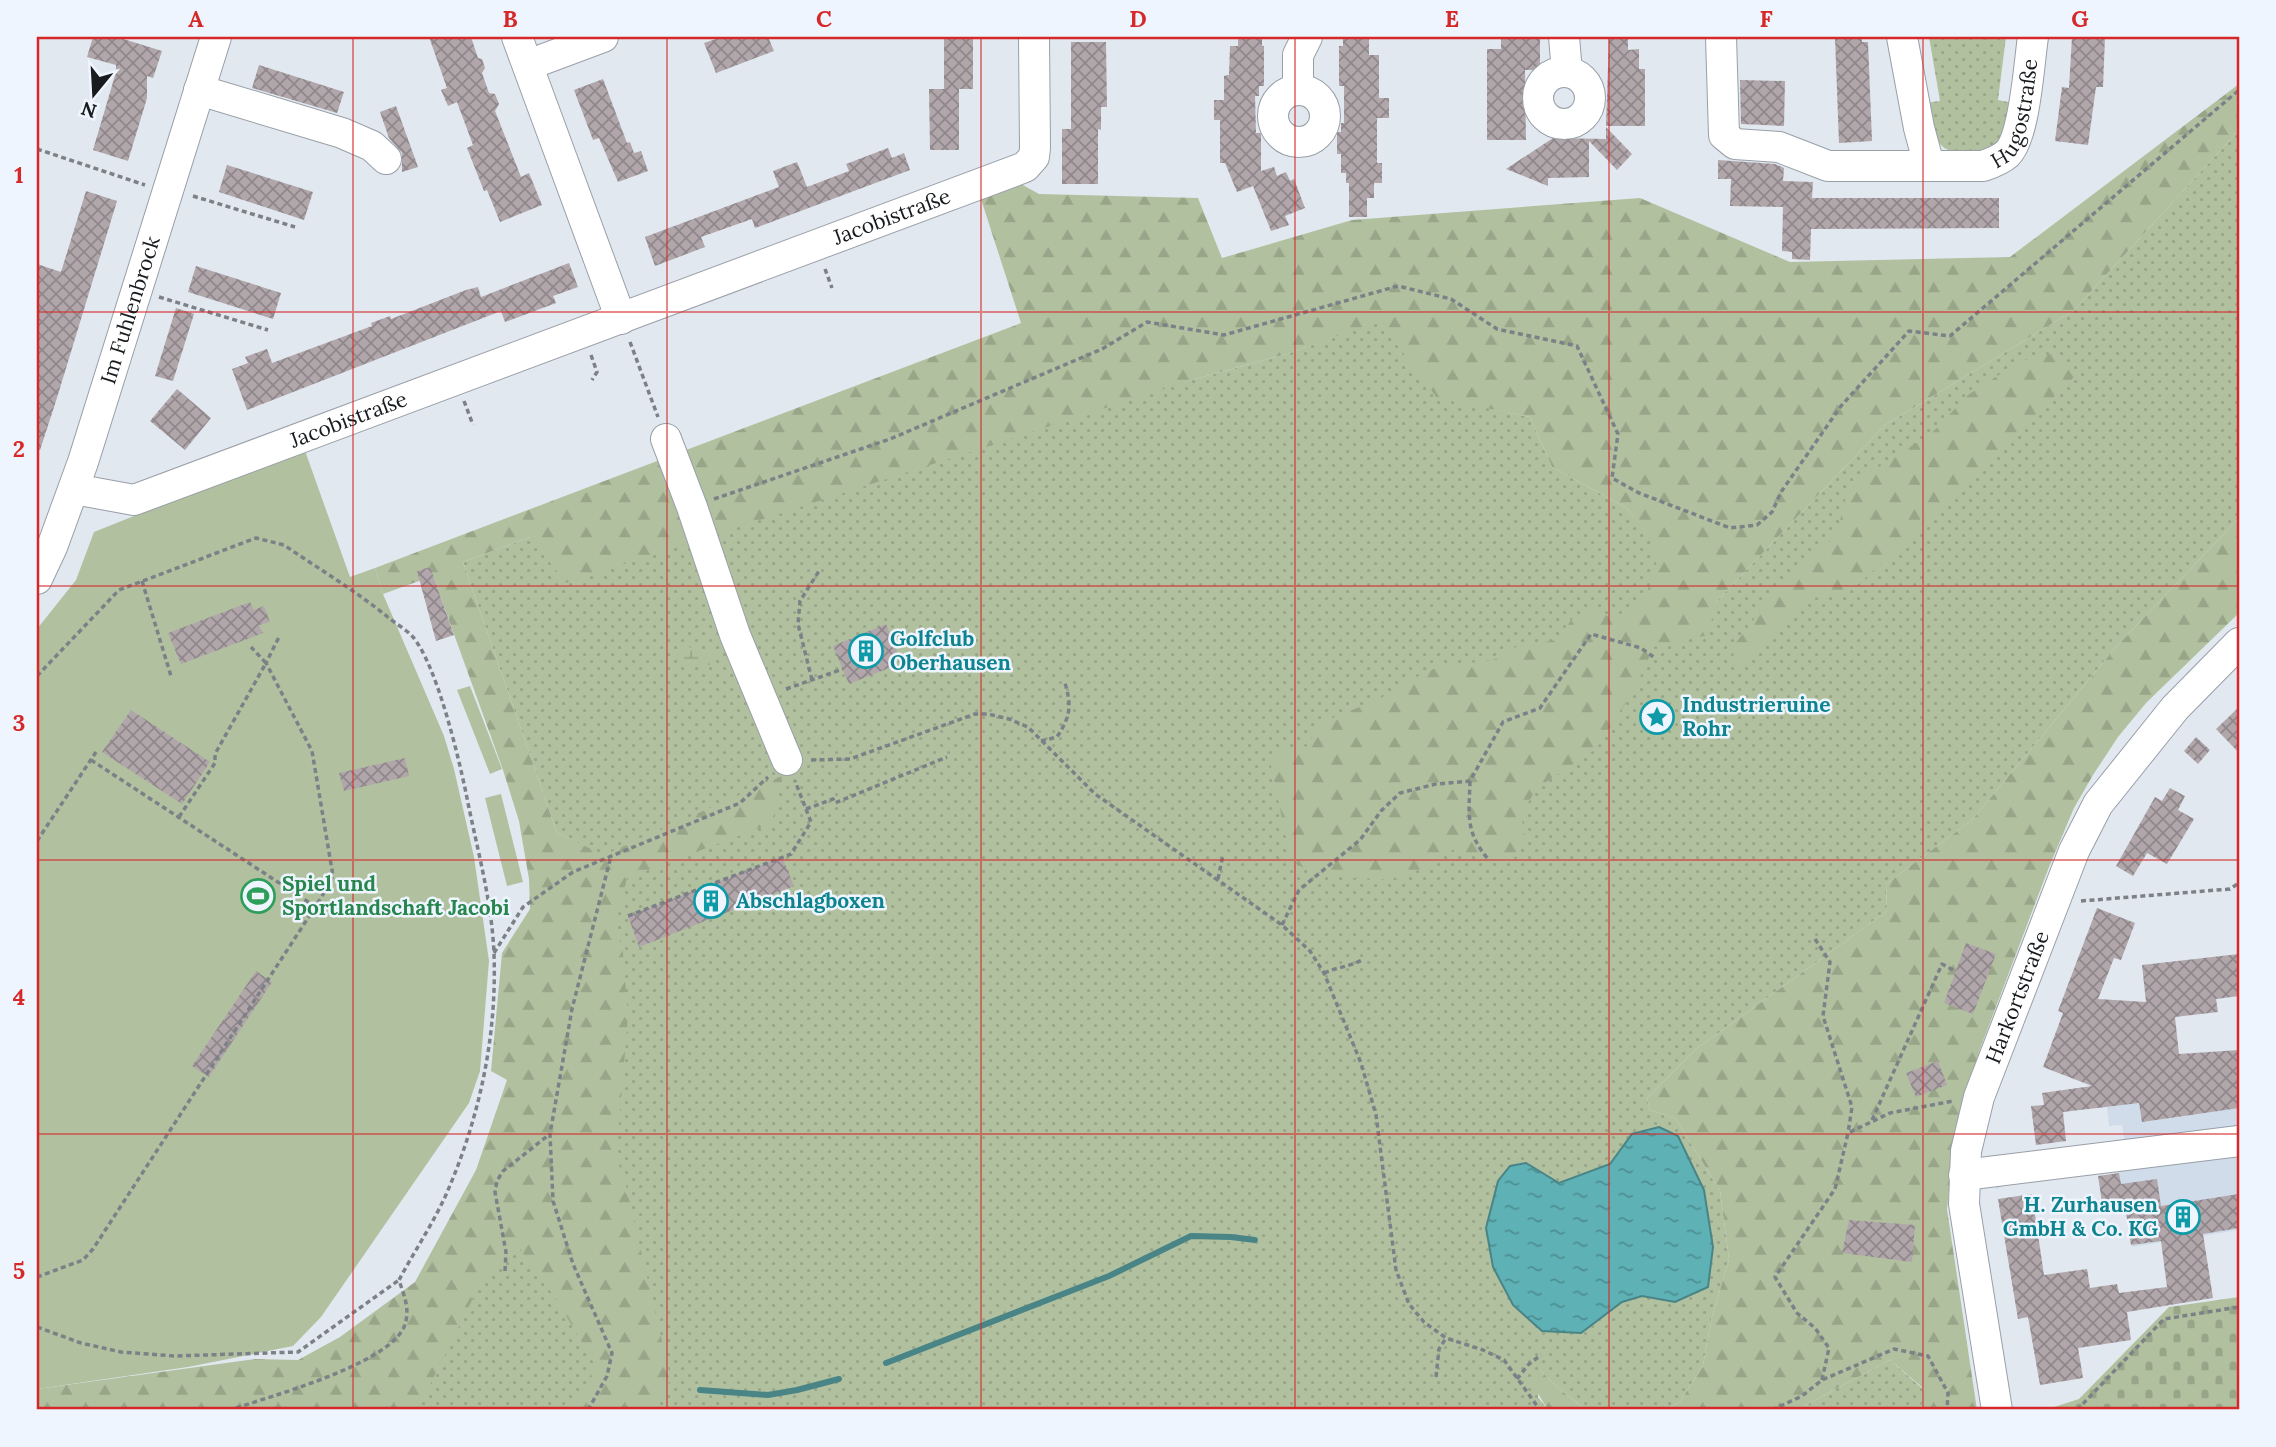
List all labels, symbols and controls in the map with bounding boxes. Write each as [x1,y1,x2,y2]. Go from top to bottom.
text: A [188,4,204,33]
text: B [502,4,518,33]
text: C [816,4,832,33]
text: D [1129,4,1147,33]
text: E [1445,4,1459,33]
text: F [1759,4,1773,33]
text: G [2071,4,2089,33]
street label: Hugostraße [1986,57,2043,174]
north arrow [60,60,130,130]
text: N [78,96,99,124]
text: 1 [14,160,24,189]
street label: Jacobistraße [828,182,954,251]
street label: Im Fuhlenbrock [94,232,166,387]
street label: Jacobistraße [285,385,411,454]
text: 2 [13,434,25,463]
place label: Golfclub Oberhausen [890,625,1011,676]
building icon: Golfclub Oberhausen [847,632,885,670]
place label: Industrieruine Rohr [1682,691,1831,742]
place icon: Industrieruine Rohr [1638,698,1676,736]
text: 3 [13,708,25,737]
place label: Spiel und Sportlandschaft Jacobi [282,870,510,921]
sports icon: Spiel und Sportlandschaft Jacobi [239,877,277,915]
building icon: Abschlagboxen [692,882,730,920]
place label: Abschlagboxen [736,887,885,914]
street label: Harkortstraße [1979,927,2055,1067]
text: 4 [13,982,25,1011]
place label: H. Zurhausen GmbH & Co. KG [2003,1191,2158,1242]
building icon: H. Zurhausen GmbH & Co. KG [2164,1198,2202,1236]
text: 5 [13,1256,25,1285]

